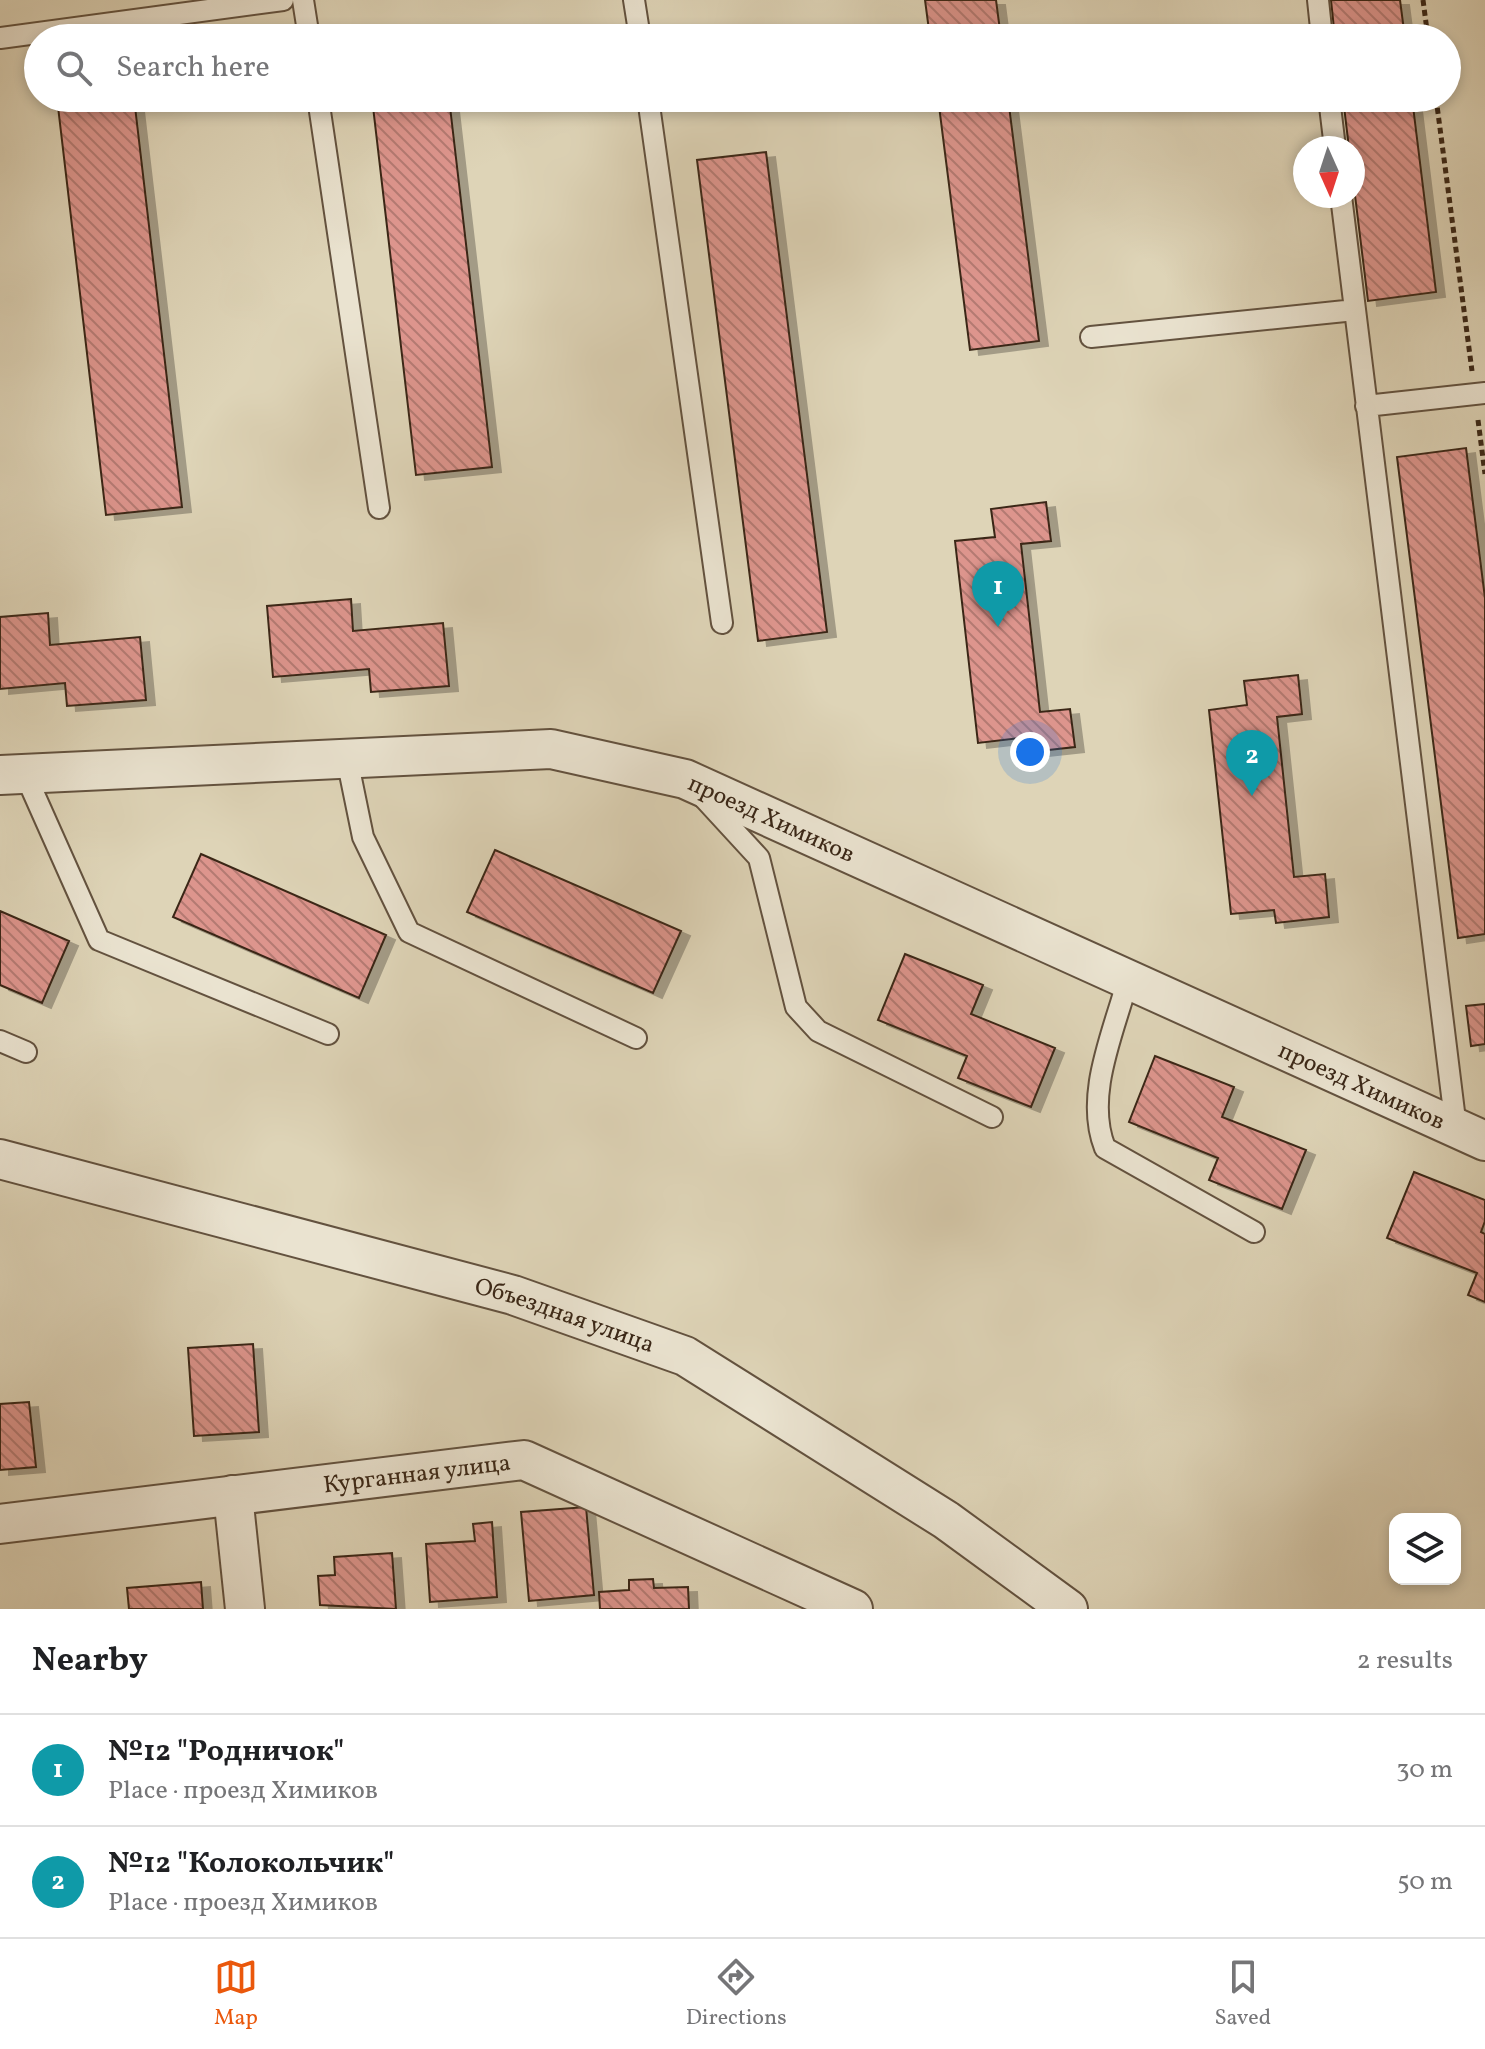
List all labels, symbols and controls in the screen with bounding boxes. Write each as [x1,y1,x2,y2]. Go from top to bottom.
search box [24,24,1461,112]
icon: search [52,46,96,90]
text: Search here [116,47,270,89]
north arrow [1293,136,1365,208]
pin: 1 [972,561,1024,627]
pin: 2 [1226,730,1278,796]
your location [1010,732,1050,772]
street label: проезд Химиков [682,767,860,873]
street label: проезд Химиков [1272,1035,1450,1140]
street label: Объездная улица [471,1271,659,1363]
street label: Курганная улица [322,1447,513,1503]
map controls [1389,1513,1461,1585]
button: layers [1389,1513,1461,1585]
text: Nearby [32,1638,148,1685]
text: 2 results [1357,1643,1453,1679]
text: №12 "Родничок" [108,1731,344,1773]
text: 1 [53,1752,63,1788]
text: 30 m [1396,1752,1453,1788]
text: Place · проезд Химиков [108,1773,378,1809]
text: №12 "Колокольчик" [108,1843,394,1885]
text: 2 [51,1864,65,1900]
text: 50 m [1397,1864,1453,1900]
text: Place · проезд Химиков [108,1885,378,1921]
tab: Map [214,1955,258,2034]
tab: Directions [686,1955,787,2034]
tab: Saved [1214,1955,1271,2034]

